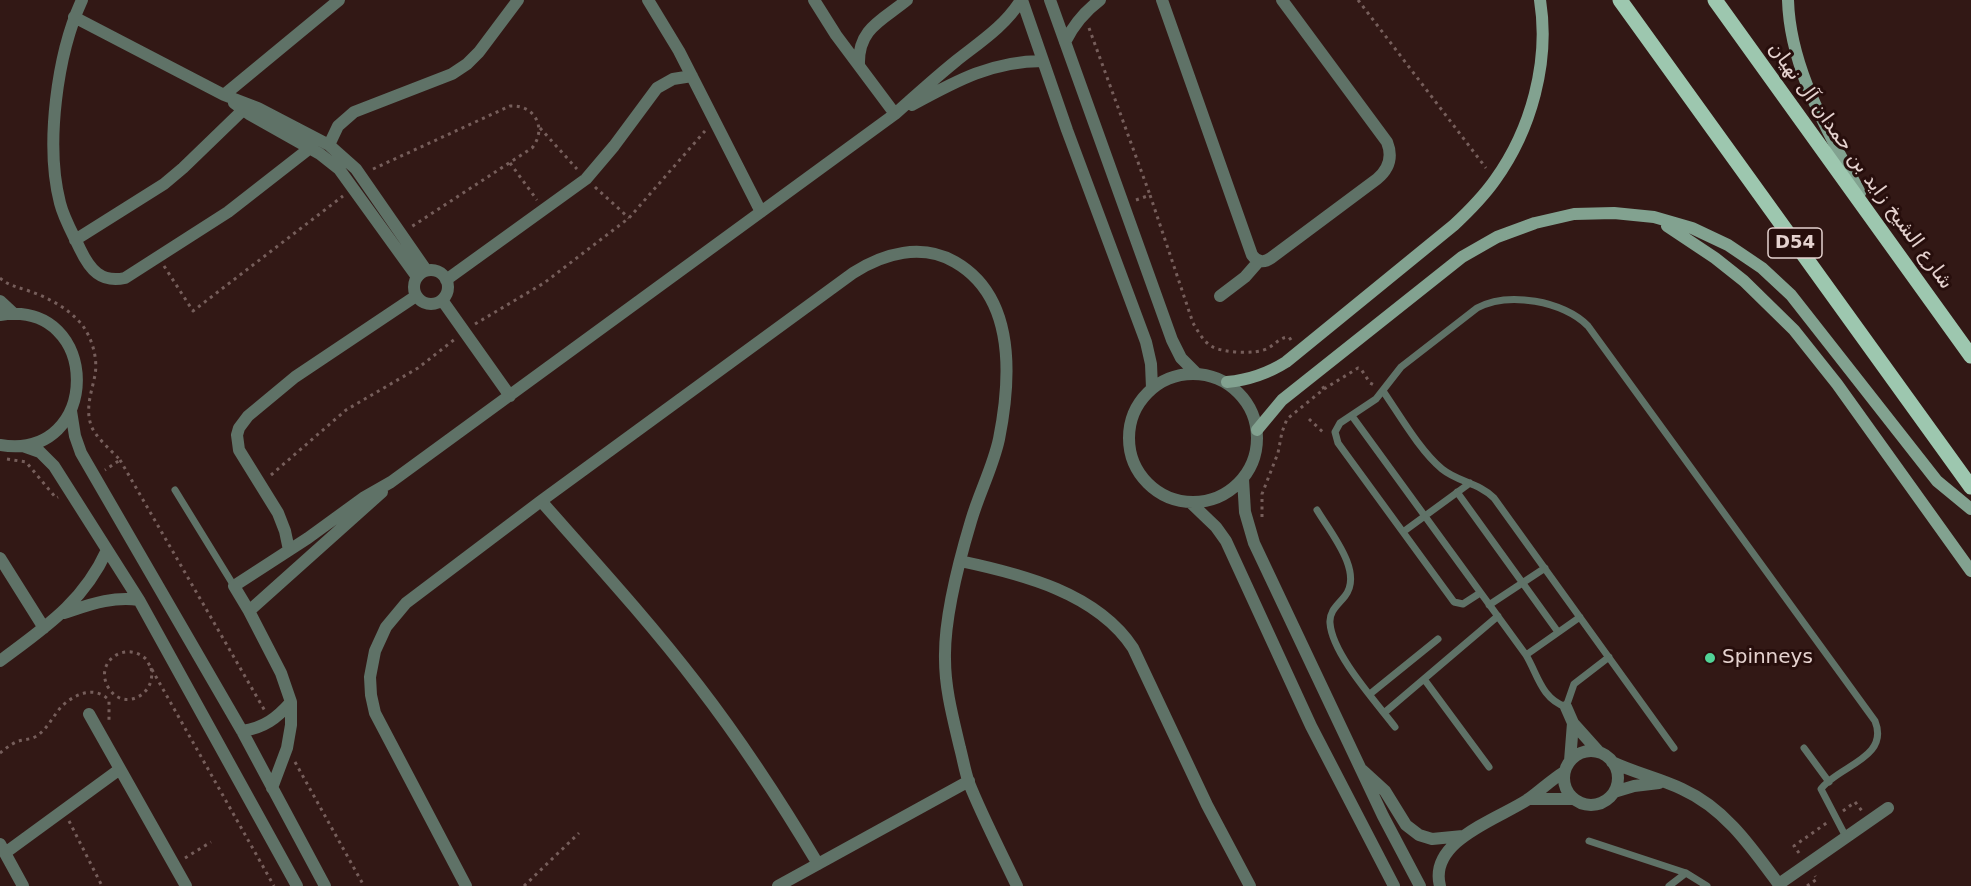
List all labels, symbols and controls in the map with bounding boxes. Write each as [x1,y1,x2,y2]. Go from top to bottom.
street label: شارع الشيخ زايد بن حمدان آل نهيان [1762,38,1958,294]
road number: D54 [1768,228,1822,258]
place label: Spinneys [1722,646,1813,670]
marker: Spinneys [1703,651,1717,665]

